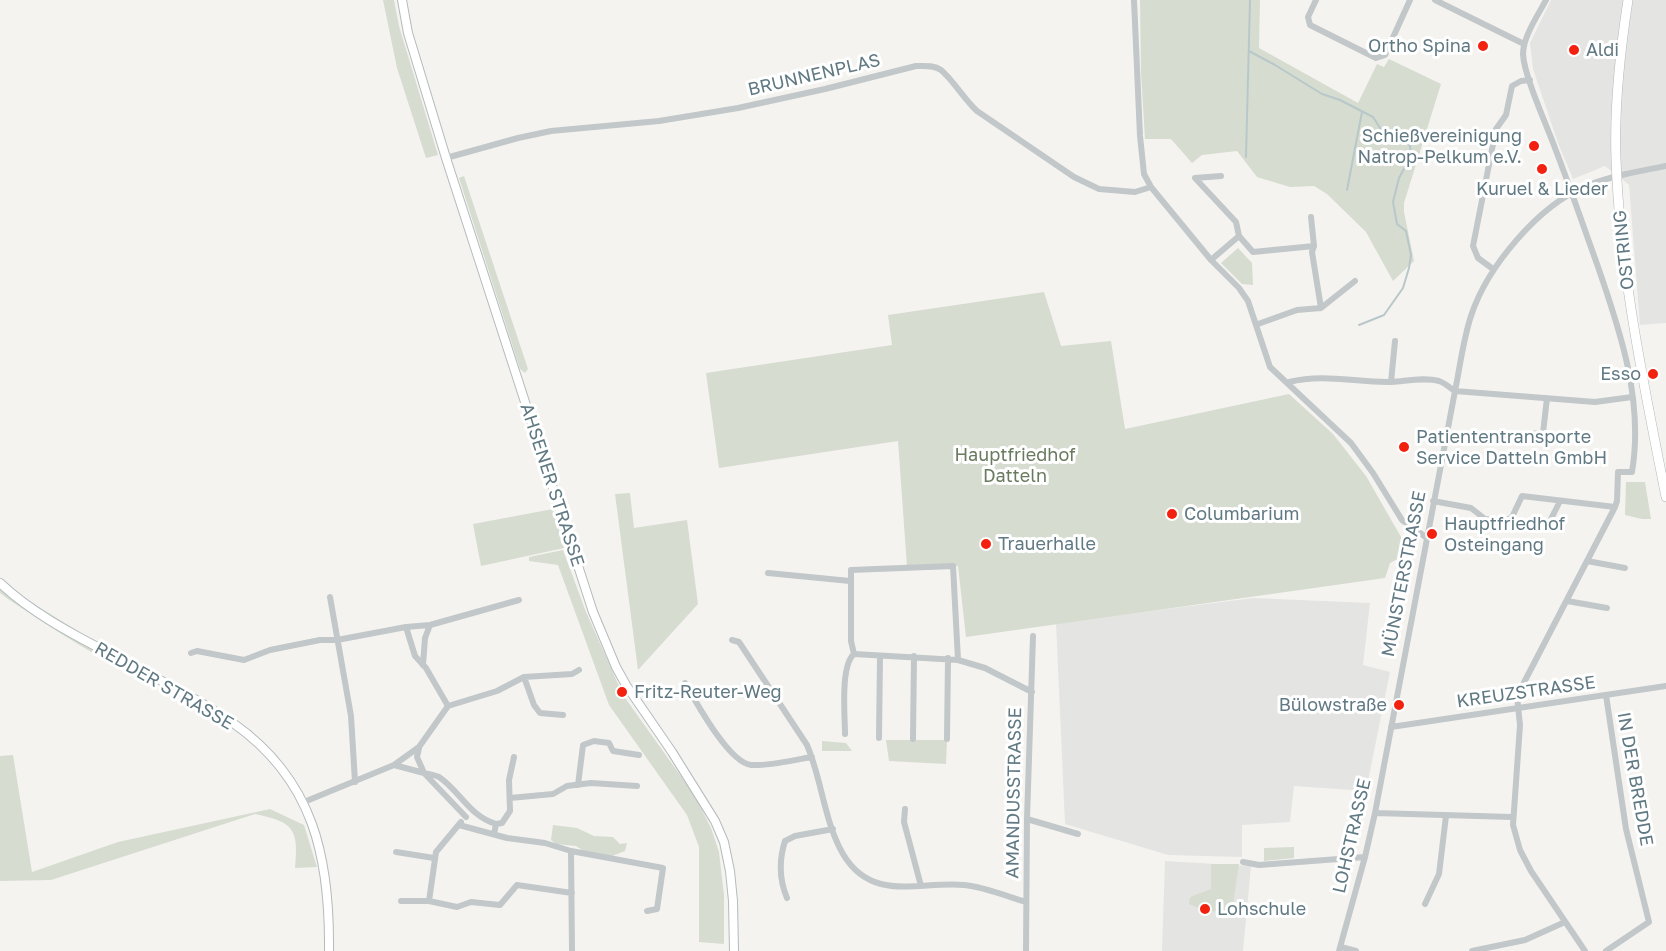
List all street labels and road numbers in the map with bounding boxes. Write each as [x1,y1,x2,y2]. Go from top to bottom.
street label: BRUNNENPLAS [746,49,882,101]
street label: OSTRING [1609,209,1639,291]
street label: AHSENER STRASSE [515,401,589,569]
street label: MÜNSTERSTRASSE [1377,489,1431,659]
street label: REDDER STRASSE [91,637,237,735]
street label: KREUZSTRASSE [1455,672,1597,712]
street label: AMANDUSSTRASSE [1002,707,1026,879]
street label: IN DER BREDDE [1613,710,1657,848]
street label: LOHSTRASSE [1328,776,1376,896]

